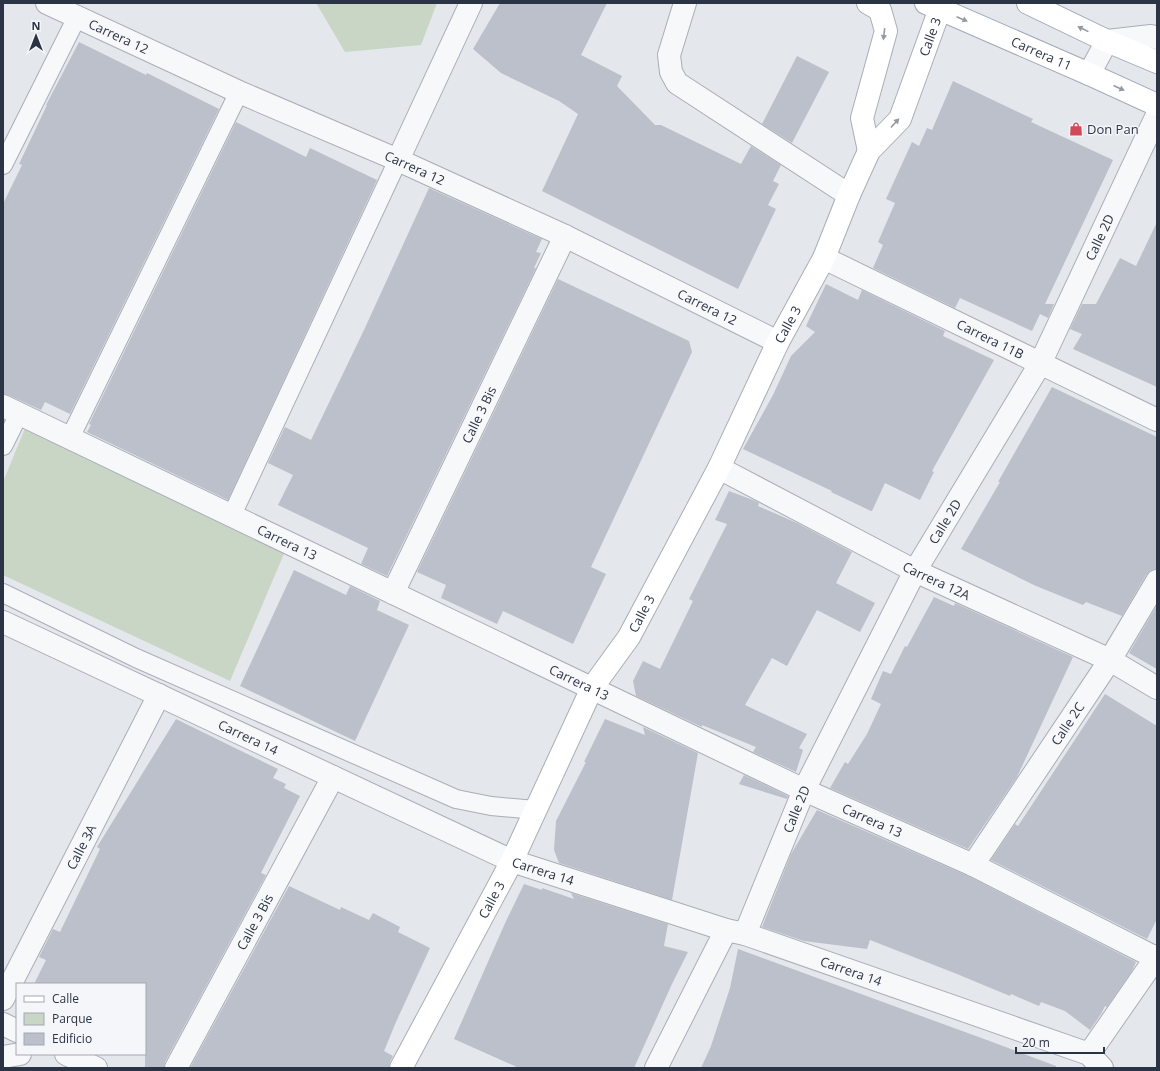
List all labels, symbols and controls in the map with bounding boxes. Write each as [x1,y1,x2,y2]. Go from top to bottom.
street label: Carrera 12 [86,15,152,58]
street label: Calle 3 [914,15,945,59]
north arrow [16,16,56,56]
one-way arrow [956,16,967,22]
text: N [32,18,40,33]
one-way arrow [1077,26,1088,32]
one-way arrow [881,28,888,41]
street label: Carrera 11 [1008,32,1075,74]
one-way arrow [1114,85,1125,91]
one-way arrow [891,118,900,128]
place label: Don Pan [1087,120,1139,138]
shop icon: Don Pan [1068,121,1084,137]
street label: Carrera 12 [382,146,448,189]
street label: Calle 2D [1081,211,1118,264]
street label: Carrera 12 [675,284,740,329]
street label: Calle 3 [770,303,805,346]
street label: Carrera 11B [954,315,1027,363]
street label: Calle 3 Bis [457,383,500,446]
street label: Calle 2D [924,496,965,547]
street label: Carrera 13 [254,520,320,564]
street label: Carrera 12A [900,557,974,604]
street label: Calle 3 [624,592,659,636]
street label: Carrera 13 [546,660,612,704]
street label: Calle 2C [1047,699,1088,749]
street label: Carrera 14 [215,715,282,759]
street label: Calle 2D [778,783,814,835]
street label: Carrera 13 [839,799,905,842]
street label: Calle 3A [62,821,100,873]
street label: Carrera 14 [510,853,577,890]
street label: Calle 3 [474,878,509,922]
street label: Calle 3 Bis [232,891,277,953]
street label: Carrera 14 [818,952,885,990]
legend [16,983,146,1055]
text: Calle [52,990,79,1007]
text: Parque [52,1010,92,1027]
scale bar [1016,1029,1104,1055]
text: Edificio [52,1030,92,1047]
text: 20 m [1022,1034,1050,1051]

